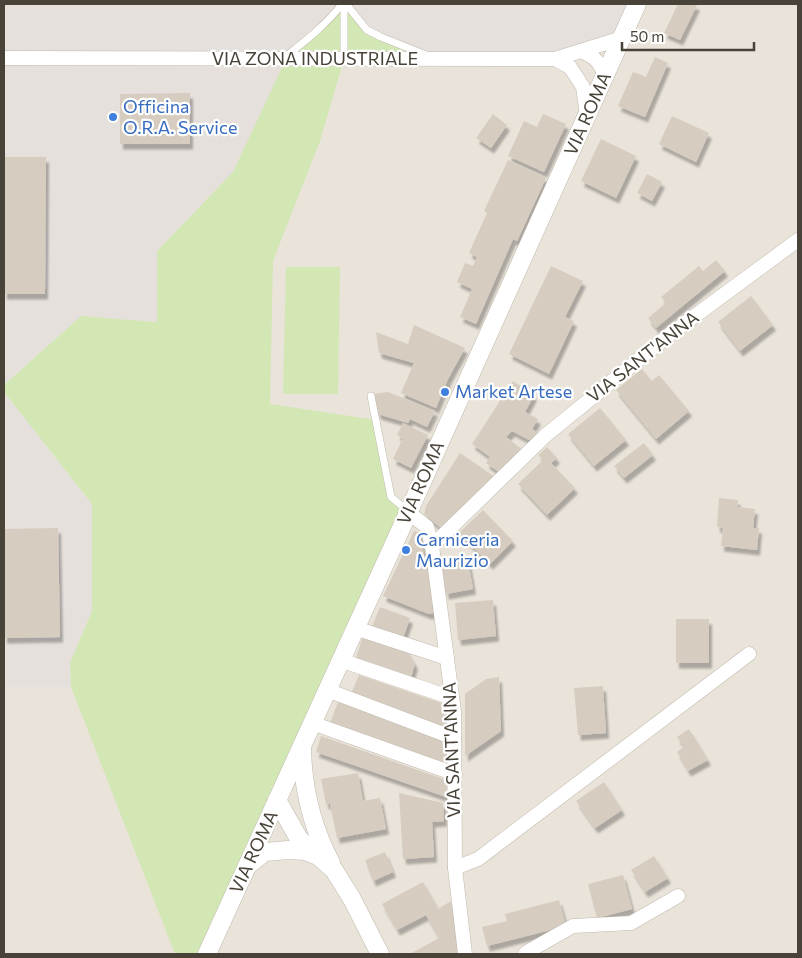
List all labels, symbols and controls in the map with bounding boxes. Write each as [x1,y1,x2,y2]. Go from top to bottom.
scale bar [622,20,754,52]
text: 50 m [630,27,664,45]
street label: VIA ZONA INDUSTRIALE [212,47,418,69]
street label: VIA ROMA [559,68,615,159]
place label: Officina O.R.A. Service [123,95,237,138]
marker: Officina O.R.A. Service [107,111,119,123]
street label: VIA SANT'ANNA [582,306,703,407]
place label: Market Artese [455,380,572,402]
marker: Market Artese [439,386,451,398]
street label: VIA ROMA [392,437,448,528]
place label: Carniceria Maurizio [416,528,500,571]
marker: Carniceria Maurizio [400,544,412,556]
street label: VIA SANT'ANNA [438,682,464,818]
street label: VIA ROMA [224,807,282,897]

